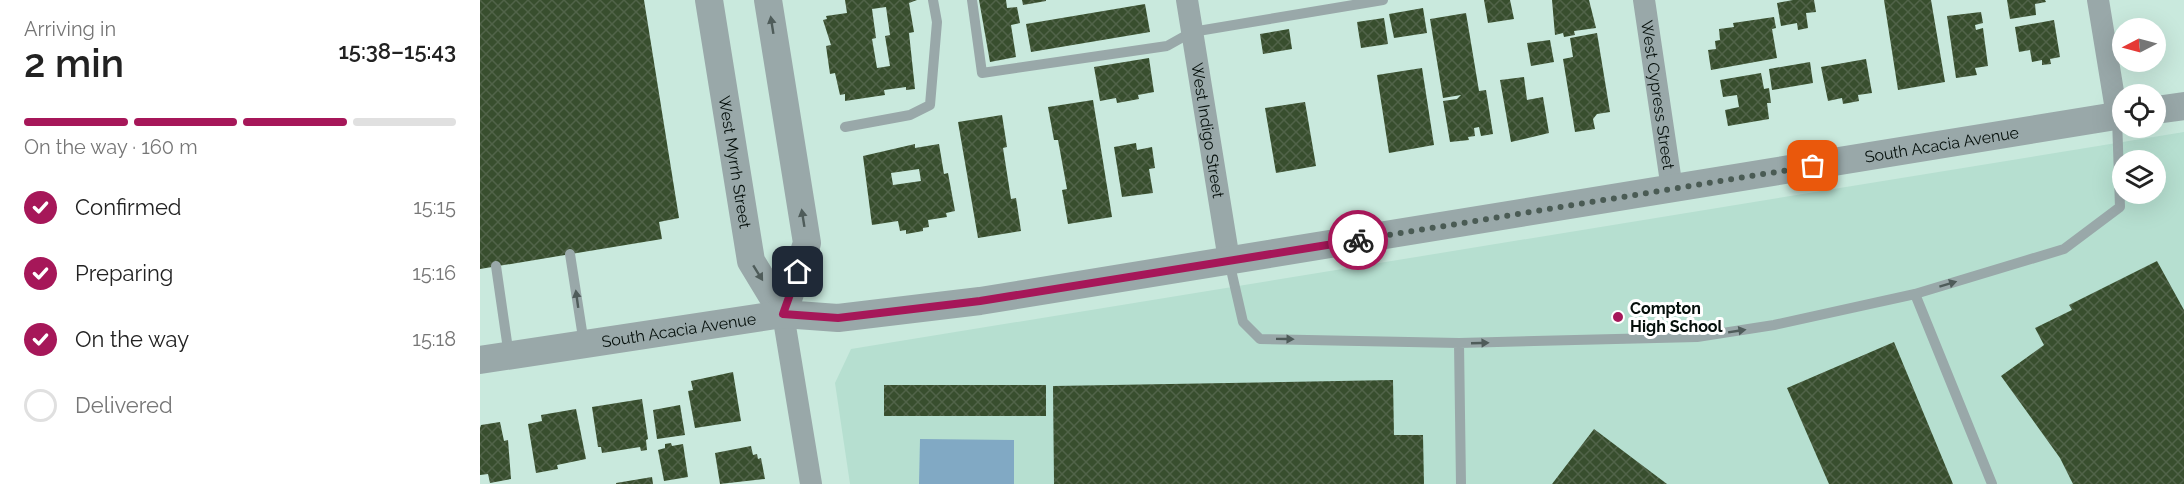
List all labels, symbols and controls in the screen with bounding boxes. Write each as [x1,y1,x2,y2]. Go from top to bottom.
one-way arrow [767,15,776,34]
text: Arriving in [24,17,116,41]
north arrow [2112,18,2166,72]
map controls [2112,18,2166,204]
street label: West Cypress Street [1638,19,1679,171]
text: 15:38–15:43 [338,38,456,64]
text: 2 min [24,40,124,86]
street label: West Indigo Street [1188,61,1228,200]
button: locate [2112,84,2166,138]
street label: West Myrrh Street [715,94,755,230]
street label: South Acacia Avenue [1863,122,2020,166]
text: On the way · 160 m [24,135,198,159]
pin [1787,140,1838,191]
icon: bag [1796,149,1829,182]
button: layers [2112,150,2166,204]
icon: check [24,191,57,224]
text: Confirmed [75,194,182,220]
text: 15:15 [413,195,456,219]
one-way arrow [798,208,807,227]
courier [1328,210,1388,270]
icon: bike [1342,224,1375,257]
pin [772,246,823,297]
icon: home [781,255,814,288]
icon: check [24,257,57,290]
text: Preparing [75,260,173,286]
text: 15:16 [412,261,456,285]
one-way arrow [753,265,764,282]
one-way arrow [1939,279,1957,288]
one-way arrow [572,290,581,309]
place label: Compton High School [1630,299,1724,336]
street label: South Acacia Avenue [600,309,757,351]
marker: Compton High School [1611,310,1625,324]
icon: check [24,323,57,356]
text: On the way [75,326,189,352]
one-way arrow [1728,326,1747,335]
text: 15:18 [412,327,456,351]
one-way arrow [1275,334,1294,344]
one-way arrow [1470,338,1489,347]
text: Delivered [75,392,173,418]

